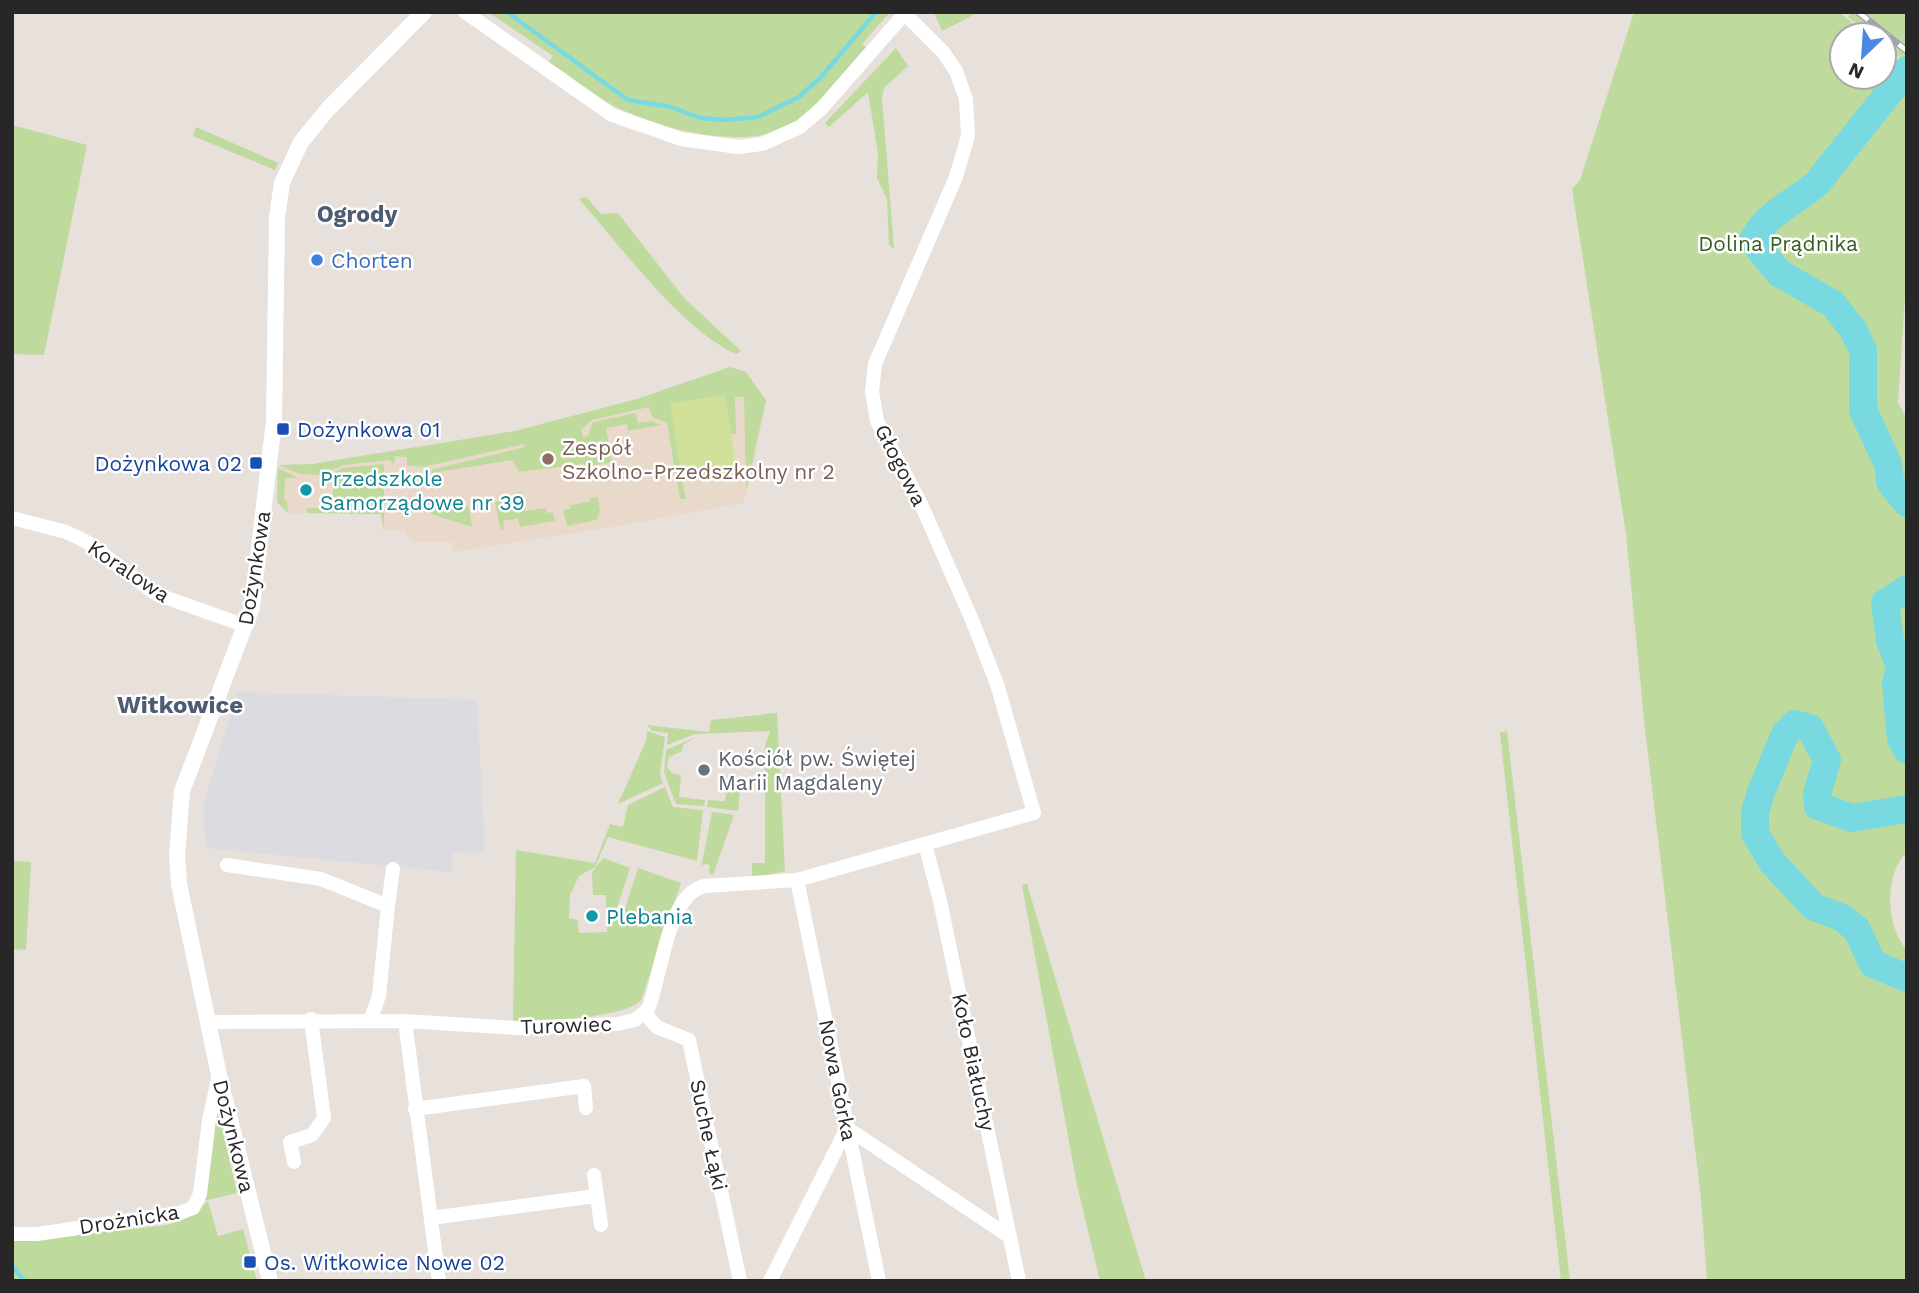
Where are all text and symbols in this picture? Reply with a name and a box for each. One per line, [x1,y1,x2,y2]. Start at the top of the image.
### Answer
north arrow [1828,21,1898,91]
text: N [1845,58,1867,84]
district label: Ogrody [317,201,397,228]
park label: Dolina Prądnika [1698,231,1858,256]
place label: Chorten [331,248,413,273]
marker: Chorten [309,252,325,268]
place label: Dożynkowa 01 [297,417,441,442]
street label: Głogowa [870,420,932,510]
marker: Dożynkowa 01 [275,421,291,437]
place label: Zespół Szkolno-Przedszkolny nr 2 [562,435,835,484]
place label: Dożynkowa 02 [94,451,242,476]
marker: Zespół Szkolno-Przedszkolny nr 2 [540,451,556,467]
marker: Dożynkowa 02 [248,455,264,471]
place label: Przedszkole Samorządowe nr 39 [320,466,525,515]
marker: Przedszkole Samorządowe nr 39 [298,482,314,498]
street label: Dożynkowa [233,509,275,627]
street label: Koralowa [83,534,175,608]
district label: Witkowice [117,691,243,719]
place label: Kościół pw. Świętej Marii Magdaleny [718,746,916,795]
marker: Kościół pw. Świętej Marii Magdaleny [696,762,712,778]
place label: Plebania [606,904,693,929]
marker: Plebania [584,908,600,924]
street label: Koło Białuchy [947,991,1001,1133]
street label: Turowiec [520,1011,612,1039]
street label: Nowa Górka [814,1017,862,1143]
street label: Dożynkowa [208,1077,260,1195]
street label: Suche Łąki [685,1077,733,1193]
street label: Drożnicka [77,1199,181,1239]
place label: Os. Witkowice Nowe 02 [264,1250,505,1275]
marker: Os. Witkowice Nowe 02 [242,1254,258,1270]

